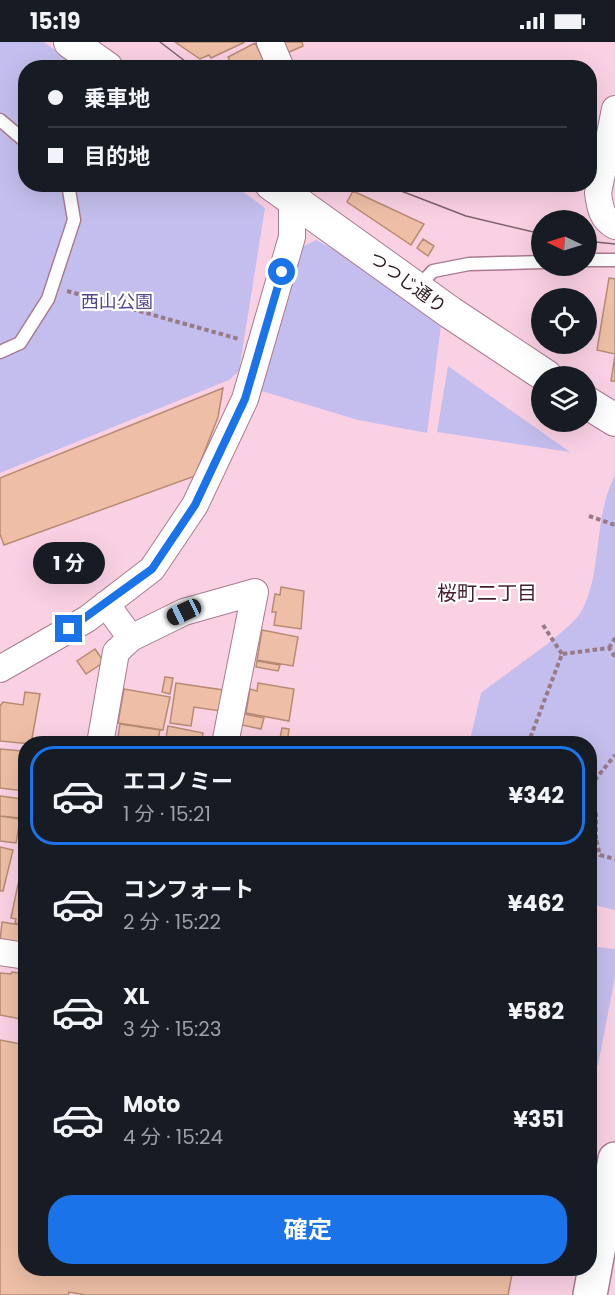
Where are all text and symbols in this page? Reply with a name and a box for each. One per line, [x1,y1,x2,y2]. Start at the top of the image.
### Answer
text: 15:19 [30,6,81,37]
text: 乗車地 [84,83,150,114]
text: 目的地 [84,141,150,172]
north arrow [531,210,597,276]
map controls [531,210,597,432]
street label: つつじ通り [364,245,452,319]
route start [268,258,295,285]
button: locate [531,288,597,354]
park label: 西山公園 [81,289,153,314]
button: layers [531,366,597,432]
callout: 1 分 [33,542,105,584]
text: 1 分 [53,549,85,577]
district label: 桜町二丁目 [437,579,537,607]
car [164,596,204,628]
route end [55,615,82,642]
text: エコノミー [123,766,233,797]
icon: car [51,769,105,823]
text: ¥342 [508,780,564,811]
text: 1 分 · 15:21 [123,800,211,828]
text: コンフォート [123,874,254,905]
icon: car [51,877,105,931]
text: ¥462 [508,888,564,919]
text: 2 分 · 15:22 [123,908,221,936]
text: XL [123,981,149,1012]
icon: car [51,985,105,1039]
text: ¥582 [508,996,564,1027]
text: 3 分 · 15:23 [123,1015,222,1043]
text: Moto [123,1089,180,1120]
icon: car [51,1093,105,1147]
text: ¥351 [513,1104,564,1135]
text: 4 分 · 15:24 [123,1123,223,1151]
button: 確定 [48,1195,567,1264]

